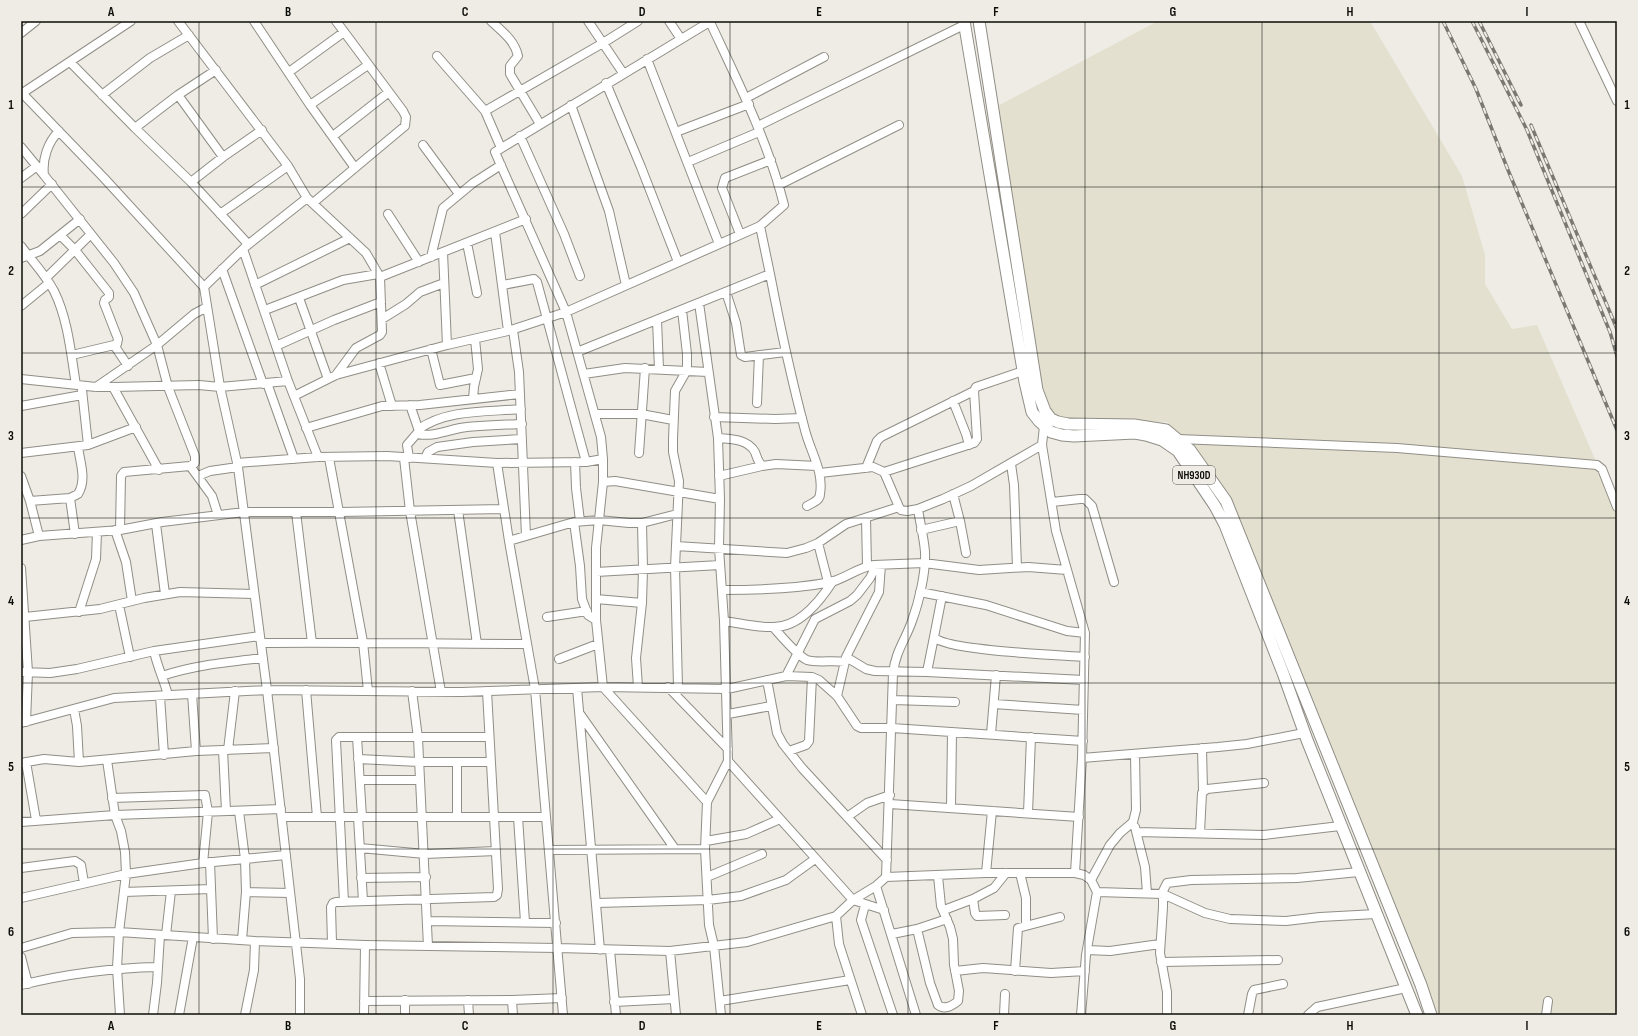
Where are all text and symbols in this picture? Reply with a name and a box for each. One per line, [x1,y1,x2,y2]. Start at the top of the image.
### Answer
text: A [107,4,115,20]
text: B [285,4,291,20]
text: C [462,4,469,20]
text: D [639,4,646,20]
text: E [816,4,822,20]
text: F [993,4,999,20]
text: G [1170,4,1177,20]
text: H [1347,4,1354,20]
text: I [1526,4,1529,20]
text: 1 [8,97,14,113]
text: 1 [1624,97,1630,113]
text: 2 [8,263,14,279]
text: 2 [1624,263,1630,279]
text: 3 [8,428,14,444]
text: 3 [1624,428,1630,444]
road number: NH930D [1173,466,1215,484]
text: 4 [8,593,14,609]
text: 4 [1624,593,1630,609]
text: 5 [8,759,14,775]
text: 5 [1624,759,1630,775]
text: 6 [8,924,14,940]
text: 6 [1624,924,1630,940]
text: A [107,1018,115,1034]
text: B [285,1018,291,1034]
text: C [462,1018,469,1034]
text: D [639,1018,646,1034]
text: E [816,1018,822,1034]
text: F [993,1018,999,1034]
text: G [1170,1018,1177,1034]
text: H [1347,1018,1354,1034]
text: I [1526,1018,1529,1034]

